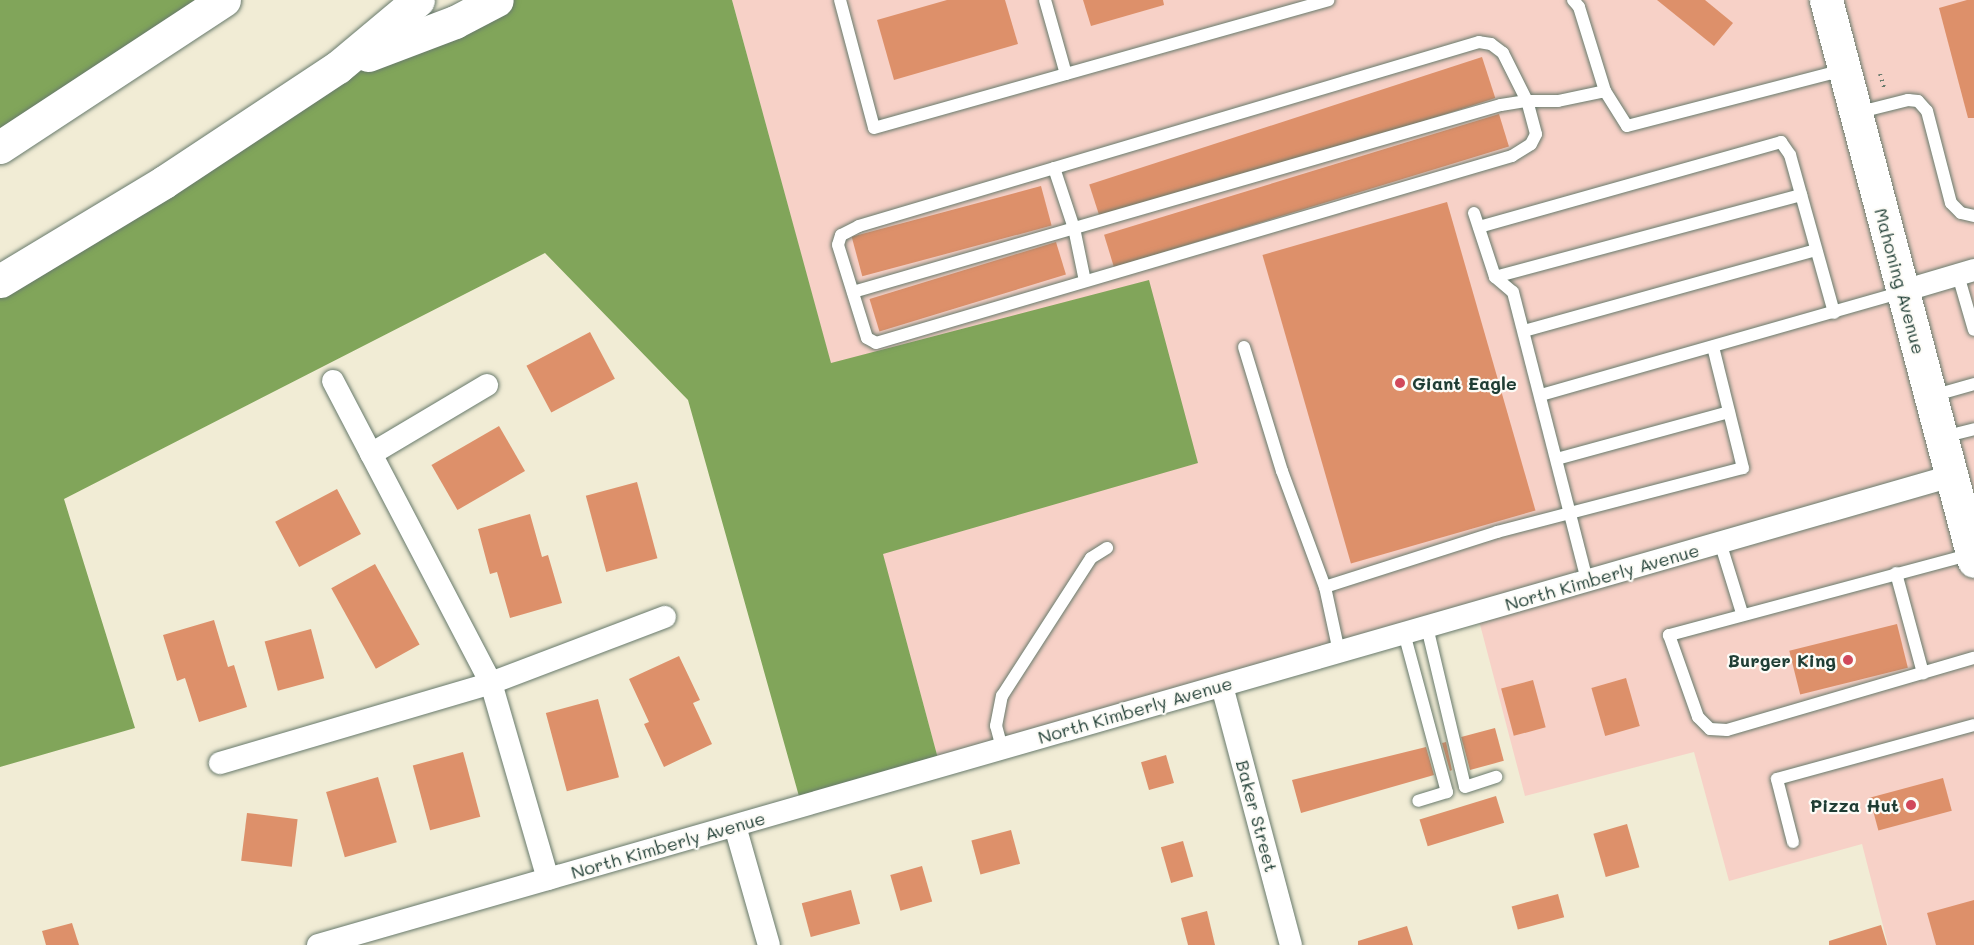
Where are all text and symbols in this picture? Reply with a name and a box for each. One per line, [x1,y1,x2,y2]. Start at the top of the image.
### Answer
street label: Mahoning Avenue [1870,206,1930,356]
place label: Giant Eagle [1412,372,1517,394]
marker: Giant Eagle [1393,376,1407,390]
street label: North Kimberly Avenue [1502,539,1702,615]
place label: Burger King [1728,649,1836,671]
marker: Burger King [1841,653,1855,667]
street label: North Kimberly Avenue [1035,672,1235,748]
street label: Baker Street [1232,758,1282,874]
place label: Pizza Hut [1810,794,1899,816]
marker: Pizza Hut [1904,798,1918,812]
street label: North Kimberly Avenue [568,807,768,883]

